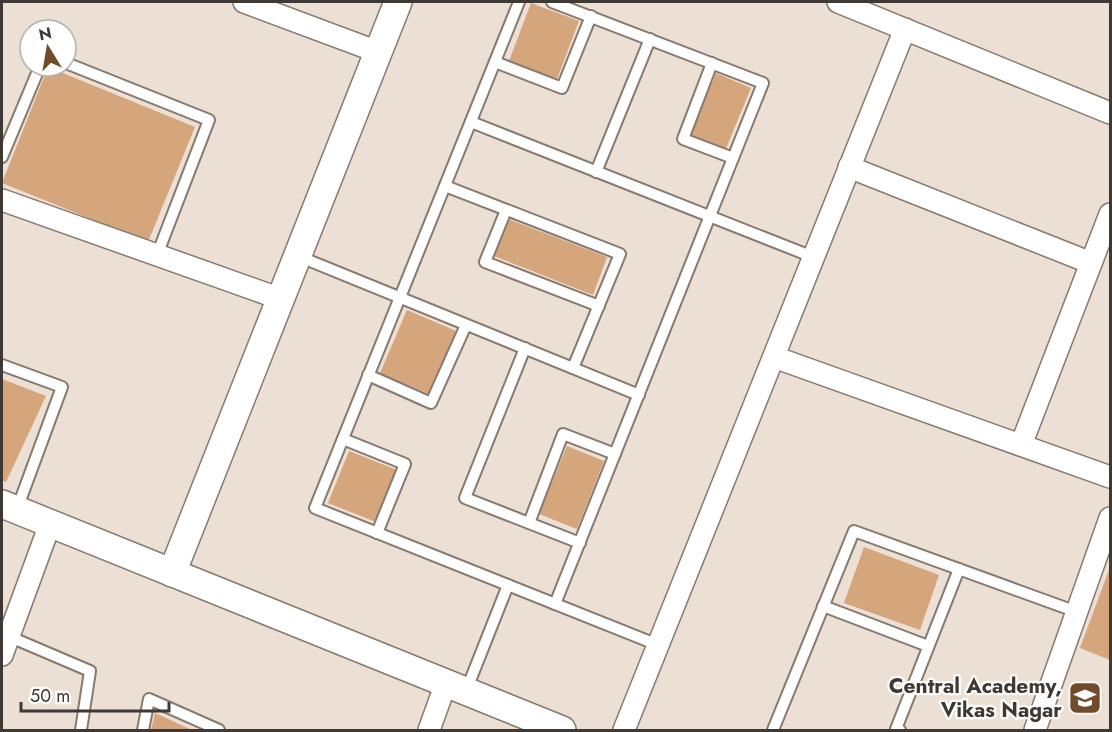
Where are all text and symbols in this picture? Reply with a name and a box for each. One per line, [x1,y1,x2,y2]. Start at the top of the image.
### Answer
north arrow [18,18,78,78]
text: N [37,21,54,46]
place label: Central Academy, Vikas Nagar [889,671,1062,725]
scale bar [21,675,170,713]
school or university icon: Central Academy, Vikas Nagar [1067,680,1103,716]
text: 50 m [30,683,70,709]

